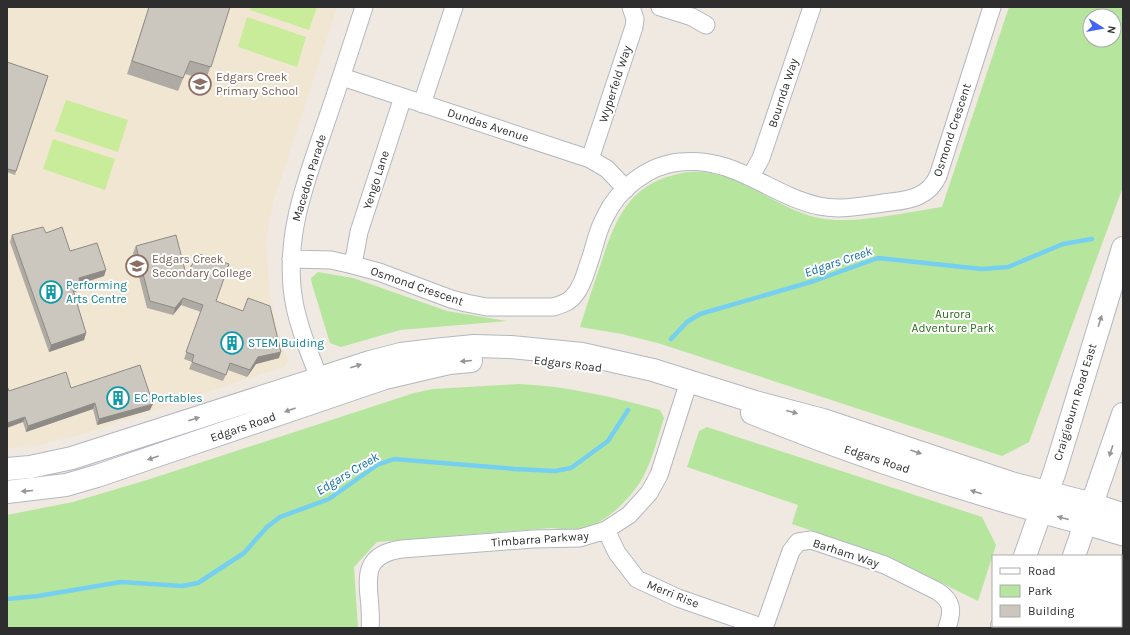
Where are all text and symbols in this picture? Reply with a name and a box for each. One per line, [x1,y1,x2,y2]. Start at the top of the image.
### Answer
north arrow [1082,8,1122,48]
text: N [1104,25,1118,35]
street label: Wyperfeld Way [596,43,634,124]
street label: Bournda Way [765,56,801,129]
place label: Edgars Creek Primary School [216,70,298,98]
school or university icon: Edgars Creek Primary School [187,71,213,97]
street label: Osmond Crescent [930,81,974,178]
street label: Dundas Avenue [446,105,530,145]
street label: Macedon Parade [289,133,329,223]
street label: Yengo Lane [360,149,392,211]
water label: Edgars Creek [802,243,874,280]
place label: Edgars Creek Secondary College [152,252,252,280]
school or university icon: Edgars Creek Secondary College [124,253,150,279]
street label: Osmond Crescent [369,264,466,309]
place label: Performing Arts Centre [66,278,127,306]
building icon: Performing Arts Centre [38,279,64,305]
park label: Aurora Adventure Park [912,307,995,335]
one-way arrow [1097,315,1103,327]
building icon: STEM Buiding [219,330,245,356]
place label: STEM Buiding [248,336,324,350]
street label: Craigieburn Road East [1050,341,1100,462]
street label: Edgars Road [533,353,603,375]
one-way arrow [460,358,472,365]
one-way arrow [351,363,363,369]
building icon: EC Portables [105,385,131,411]
place label: EC Portables [134,391,203,405]
one-way arrow [283,408,295,414]
street label: Edgars Road [208,409,278,445]
one-way arrow [787,409,799,415]
one-way arrow [189,416,201,422]
street label: Edgars Road [842,442,912,476]
one-way arrow [1108,446,1114,458]
water label: Edgars Creek [313,449,382,498]
one-way arrow [911,449,923,455]
one-way arrow [146,455,158,461]
one-way arrow [21,487,33,494]
one-way arrow [969,489,981,495]
one-way arrow [1057,515,1069,521]
street label: Timbarra Parkway [491,529,590,549]
street label: Barham Way [811,536,881,570]
legend [992,555,1122,627]
text: Road [1028,564,1056,578]
street label: Merri Rise [645,577,701,611]
text: Park [1028,584,1053,598]
text: Building [1028,604,1075,618]

